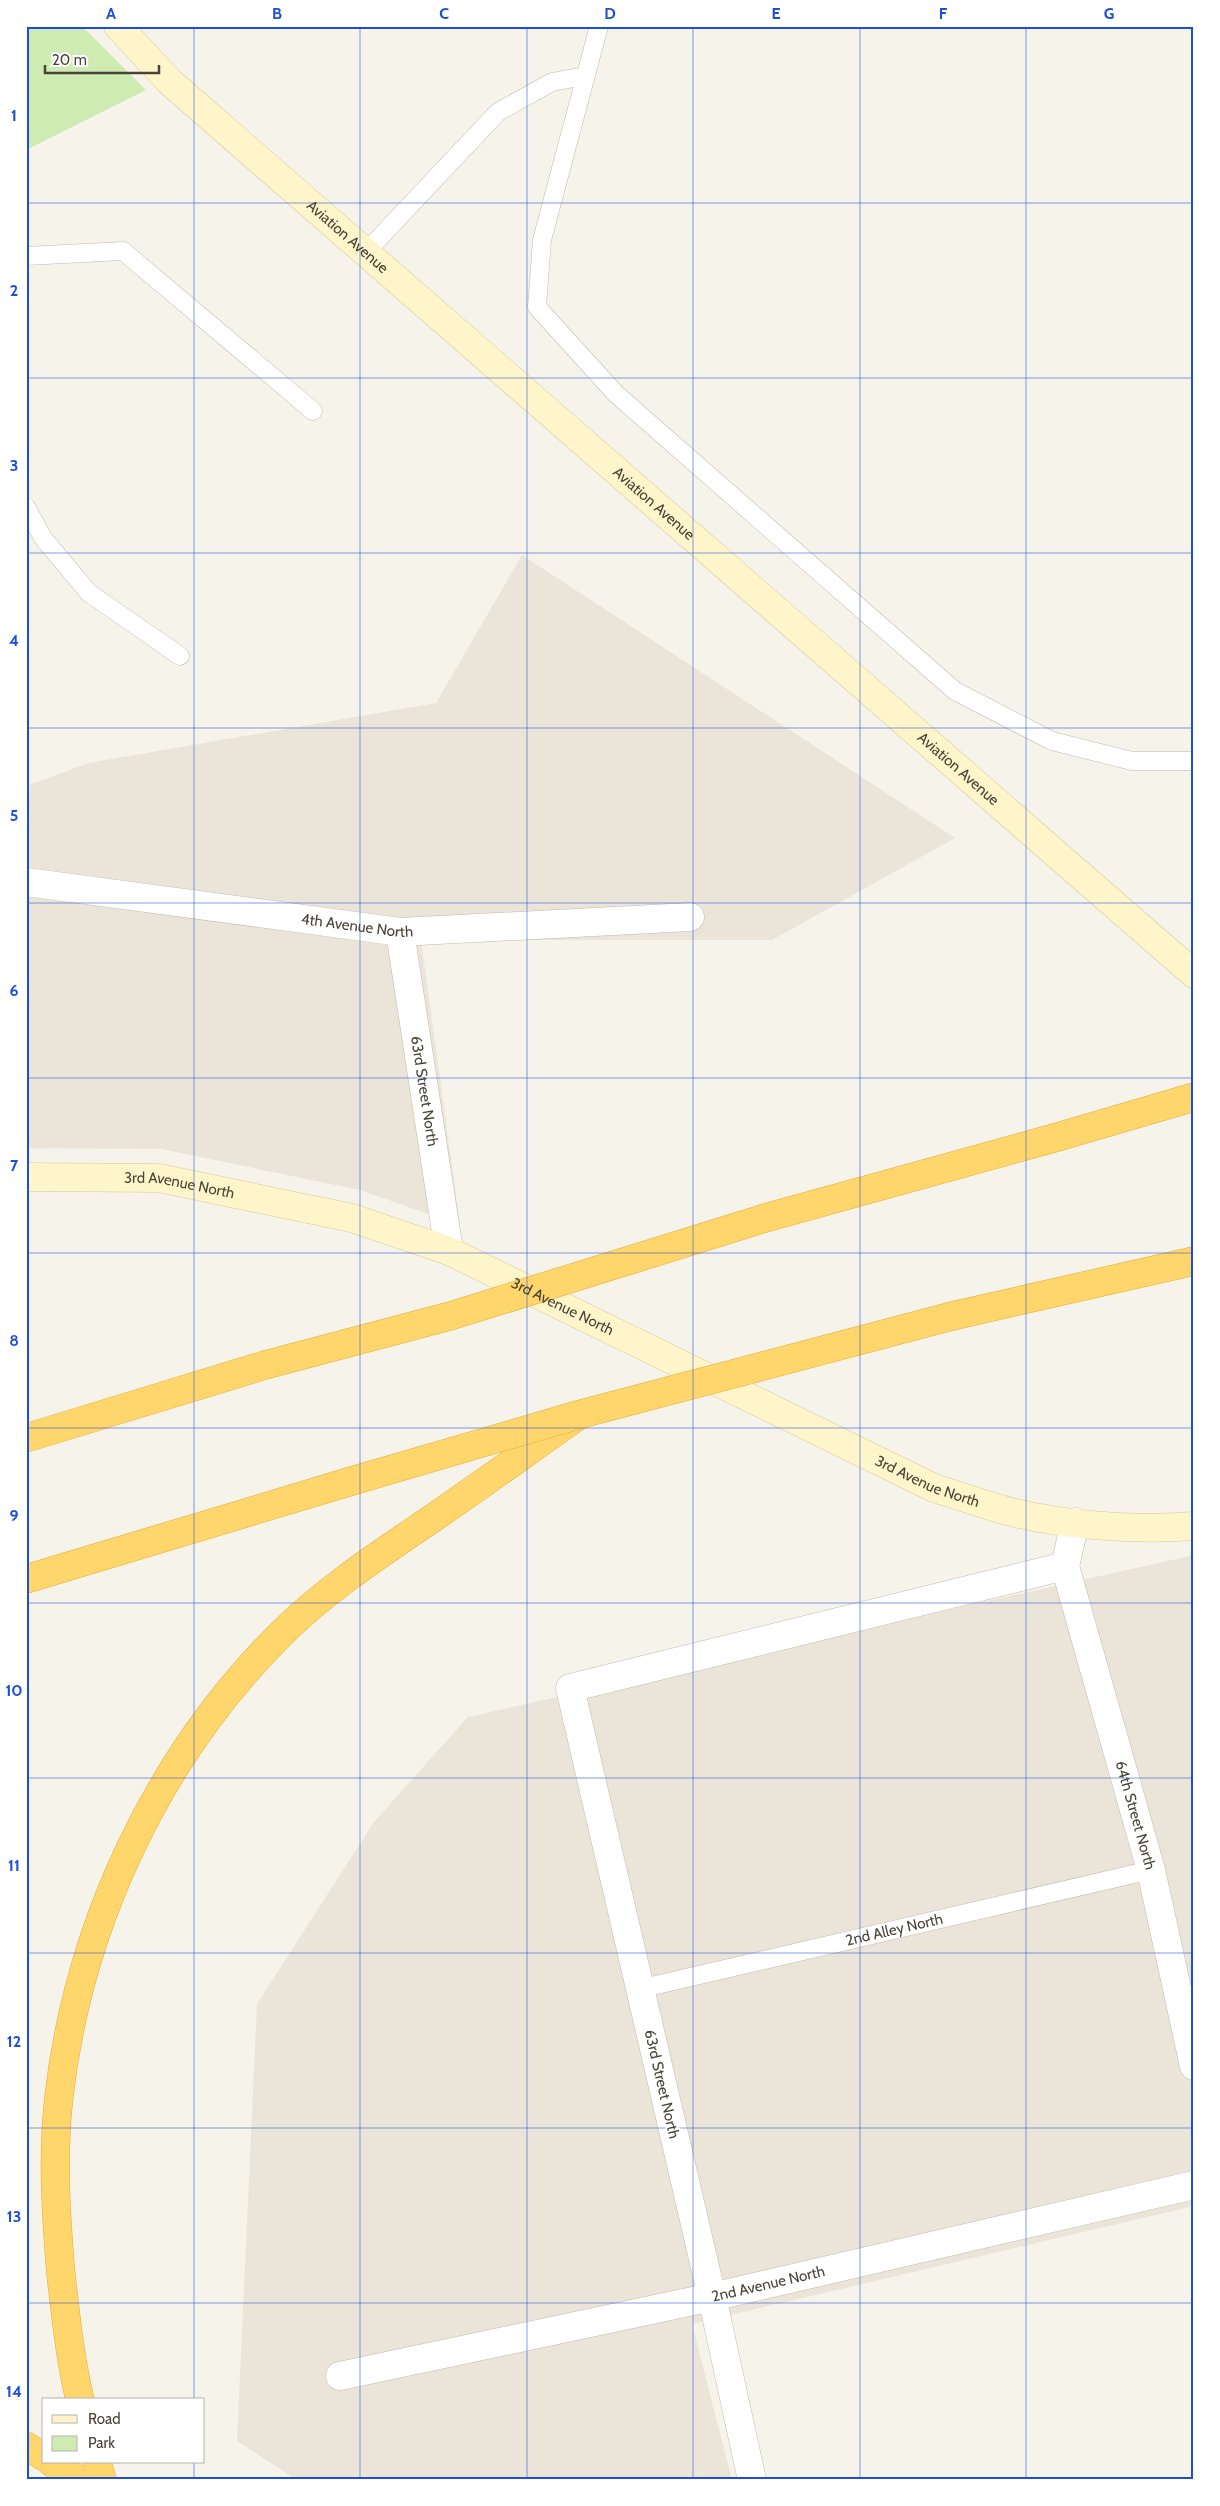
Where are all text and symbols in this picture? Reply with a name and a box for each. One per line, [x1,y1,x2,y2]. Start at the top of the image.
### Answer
text: A [106,4,116,23]
text: B [272,4,282,23]
text: C [439,4,449,23]
text: D [604,4,616,23]
text: E [771,4,781,23]
text: F [939,4,948,23]
text: G [1104,4,1114,23]
scale bar [45,42,159,74]
text: 20 m [52,51,87,69]
text: 1 [11,106,17,125]
street label: Aviation Avenue [303,196,392,277]
text: 2 [10,281,18,300]
text: 3 [10,456,18,475]
street label: Aviation Avenue [609,463,698,544]
text: 4 [9,631,19,650]
street label: Aviation Avenue [914,728,1003,809]
text: 5 [10,806,18,825]
street label: 4th Avenue North [300,910,414,941]
text: 6 [10,981,19,1000]
street label: 63rd Street North [407,1035,442,1148]
text: 7 [10,1156,19,1175]
street label: 3rd Avenue North [124,1169,236,1202]
street label: 3rd Avenue North [508,1274,617,1339]
text: 8 [9,1331,19,1350]
street label: 3rd Avenue North [872,1452,982,1511]
text: 9 [10,1506,19,1525]
text: 10 [5,1681,23,1700]
street label: 64th Street North [1112,1759,1159,1872]
text: 11 [8,1856,20,1875]
street label: 2nd Alley North [844,1910,945,1950]
street label: 63rd Street North [641,2028,683,2140]
text: 12 [7,2032,21,2051]
text: 13 [7,2207,21,2226]
street label: 2nd Avenue North [710,2262,827,2306]
text: 14 [6,2382,22,2401]
legend [42,2398,205,2464]
text: Road [88,2410,121,2428]
text: Park [88,2434,115,2452]

